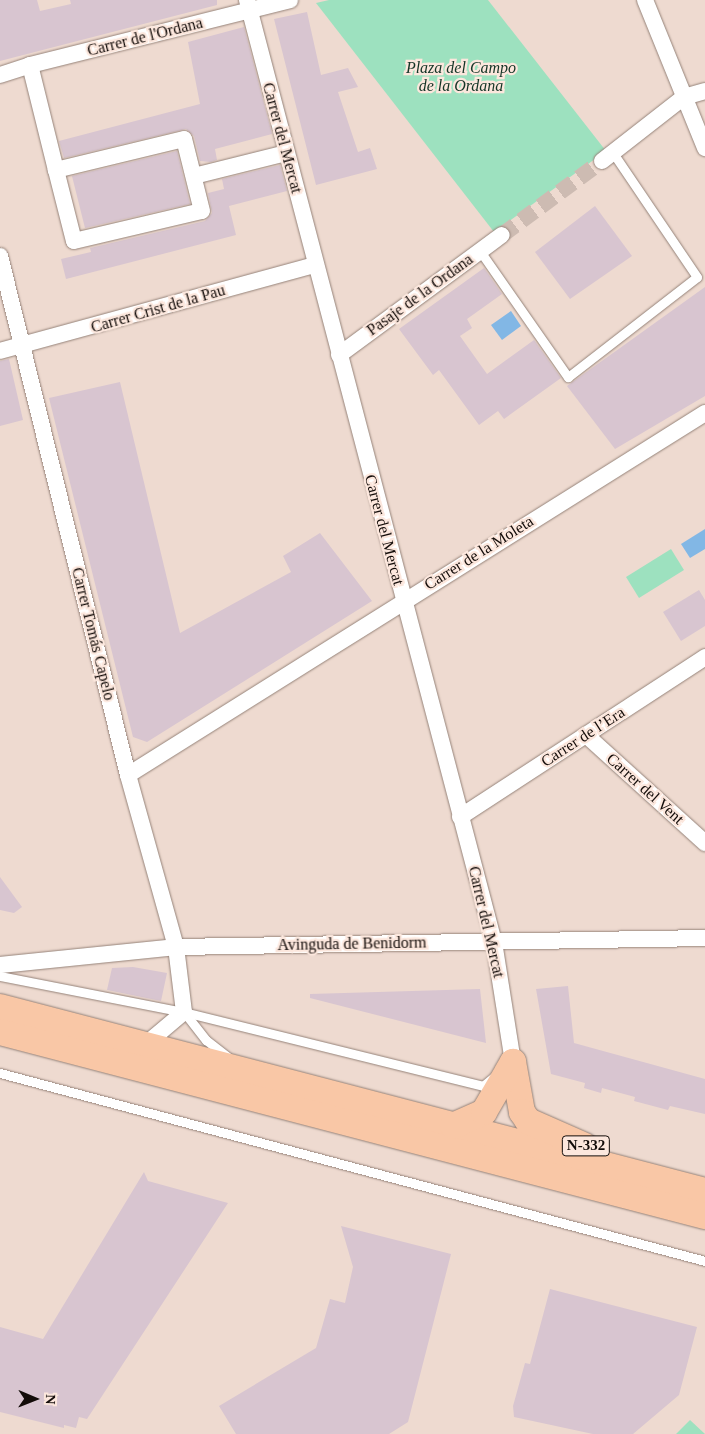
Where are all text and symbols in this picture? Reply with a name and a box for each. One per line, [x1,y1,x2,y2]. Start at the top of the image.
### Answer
street label: Carrer de l'Ordana [85,13,205,61]
park label: Plaza del Campo de la Ordana [406,58,516,96]
street label: Carrer del Mercat [258,81,306,195]
street label: Pasaje de la Ordana [363,250,477,340]
street label: Carrer Crist de la Pau [89,281,227,337]
street label: Carrer del Mercat [360,473,408,587]
street label: Carrer de la Moleta [421,512,537,594]
street label: Carrer Tomás Capelo [67,565,119,703]
street label: Carrer de l’Era [538,703,628,771]
street label: Carrer del Vent [602,749,688,829]
street label: Carrer del Mercat [464,864,508,980]
street label: Avinguda de Benidorm [277,933,427,955]
road number: N-332 [561,1134,611,1158]
north arrow [10,1374,60,1424]
text: N [43,1394,58,1404]

